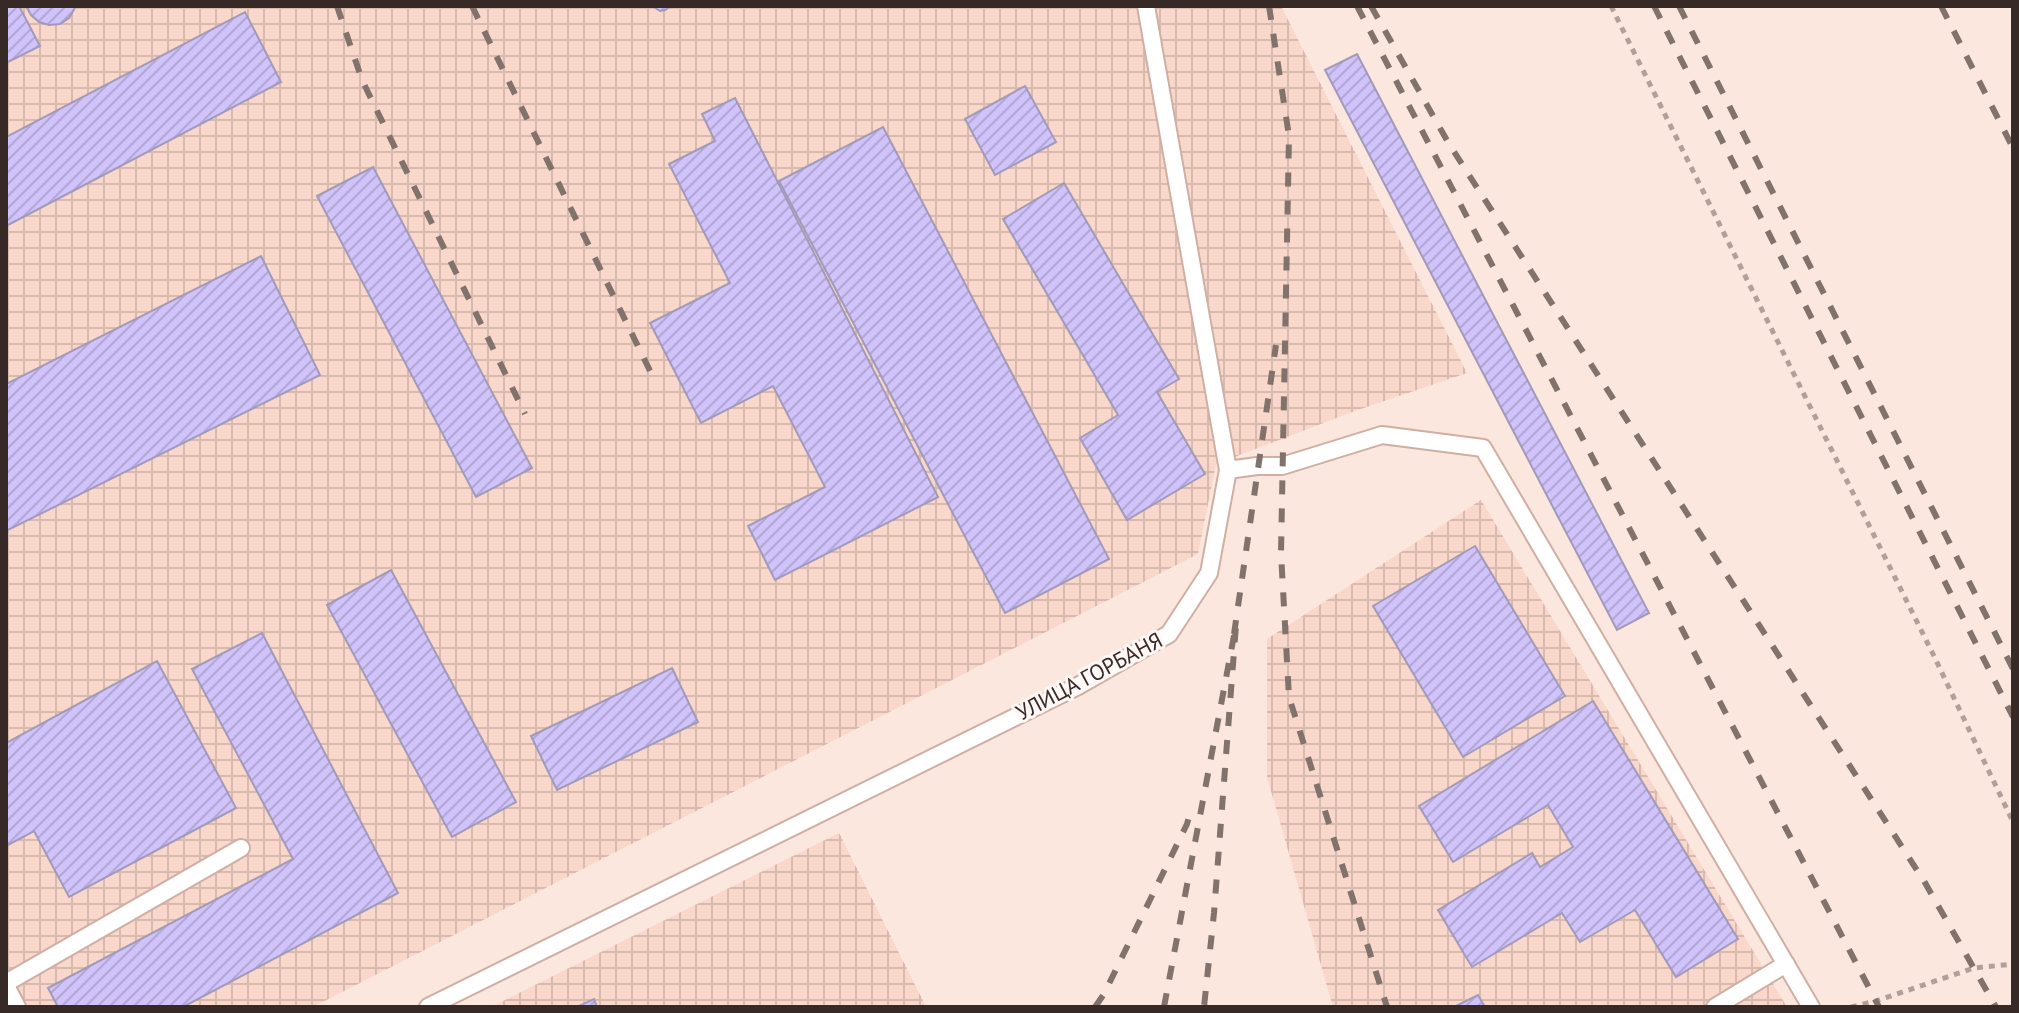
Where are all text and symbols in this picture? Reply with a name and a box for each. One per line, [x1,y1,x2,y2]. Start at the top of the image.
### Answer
street label: УЛИЦА ГОРБАНЯ [1011,626,1167,726]

